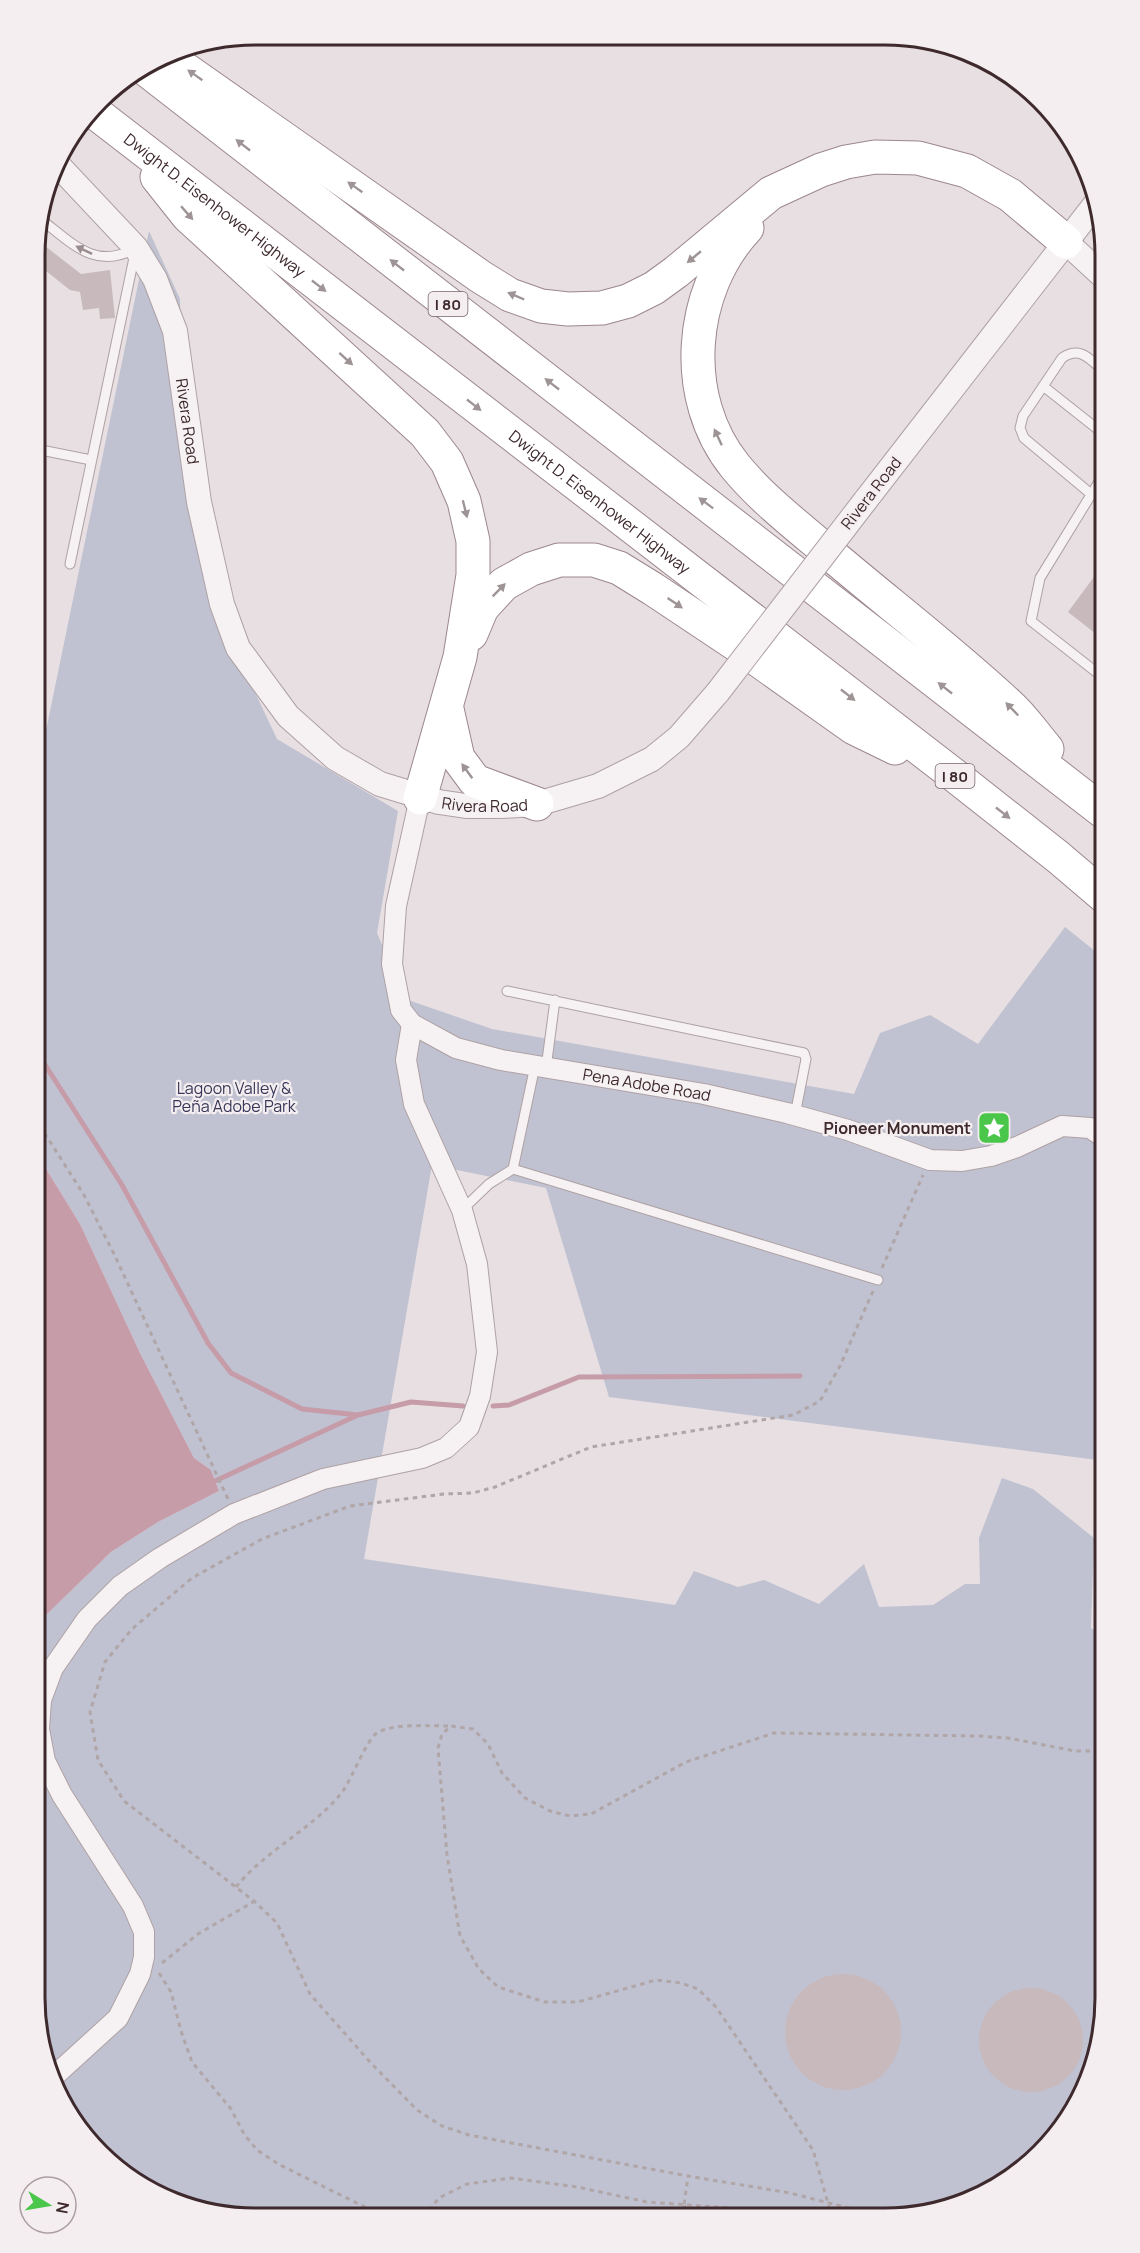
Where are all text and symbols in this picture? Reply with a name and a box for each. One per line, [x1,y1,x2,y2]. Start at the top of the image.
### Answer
one-way arrow [188,69,204,81]
street label: Dwight D. Eisenhower Highway [120,128,311,282]
one-way arrow [235,139,251,152]
one-way arrow [347,182,362,194]
one-way arrow [180,205,193,220]
one-way arrow [76,245,93,255]
one-way arrow [686,250,702,263]
one-way arrow [390,259,405,271]
one-way arrow [312,280,327,292]
one-way arrow [507,291,525,300]
road number: I 80 [428,292,468,316]
one-way arrow [338,352,353,366]
street label: Rivera Road [171,377,205,466]
one-way arrow [544,378,559,390]
one-way arrow [466,399,482,412]
street label: Dwight D. Eisenhower Highway [504,425,696,579]
one-way arrow [713,428,722,445]
street label: Rivera Road [836,452,906,534]
one-way arrow [699,497,714,509]
one-way arrow [461,500,471,518]
one-way arrow [492,583,506,597]
one-way arrow [667,597,683,608]
one-way arrow [937,681,953,694]
one-way arrow [840,688,856,701]
one-way arrow [1005,702,1019,716]
one-way arrow [461,763,473,779]
road number: I 80 [936,764,974,788]
street label: Rivera Road [440,792,529,817]
one-way arrow [995,807,1011,820]
street label: Pena Adobe Road [581,1063,713,1106]
park label: Lagoon Valley & Peña Adobe Park [172,1077,297,1117]
place icon: Pioneer Monument [976,1110,1012,1146]
place label: Pioneer Monument [824,1117,971,1139]
north arrow [18,2175,78,2235]
text: N [51,2200,75,2216]

